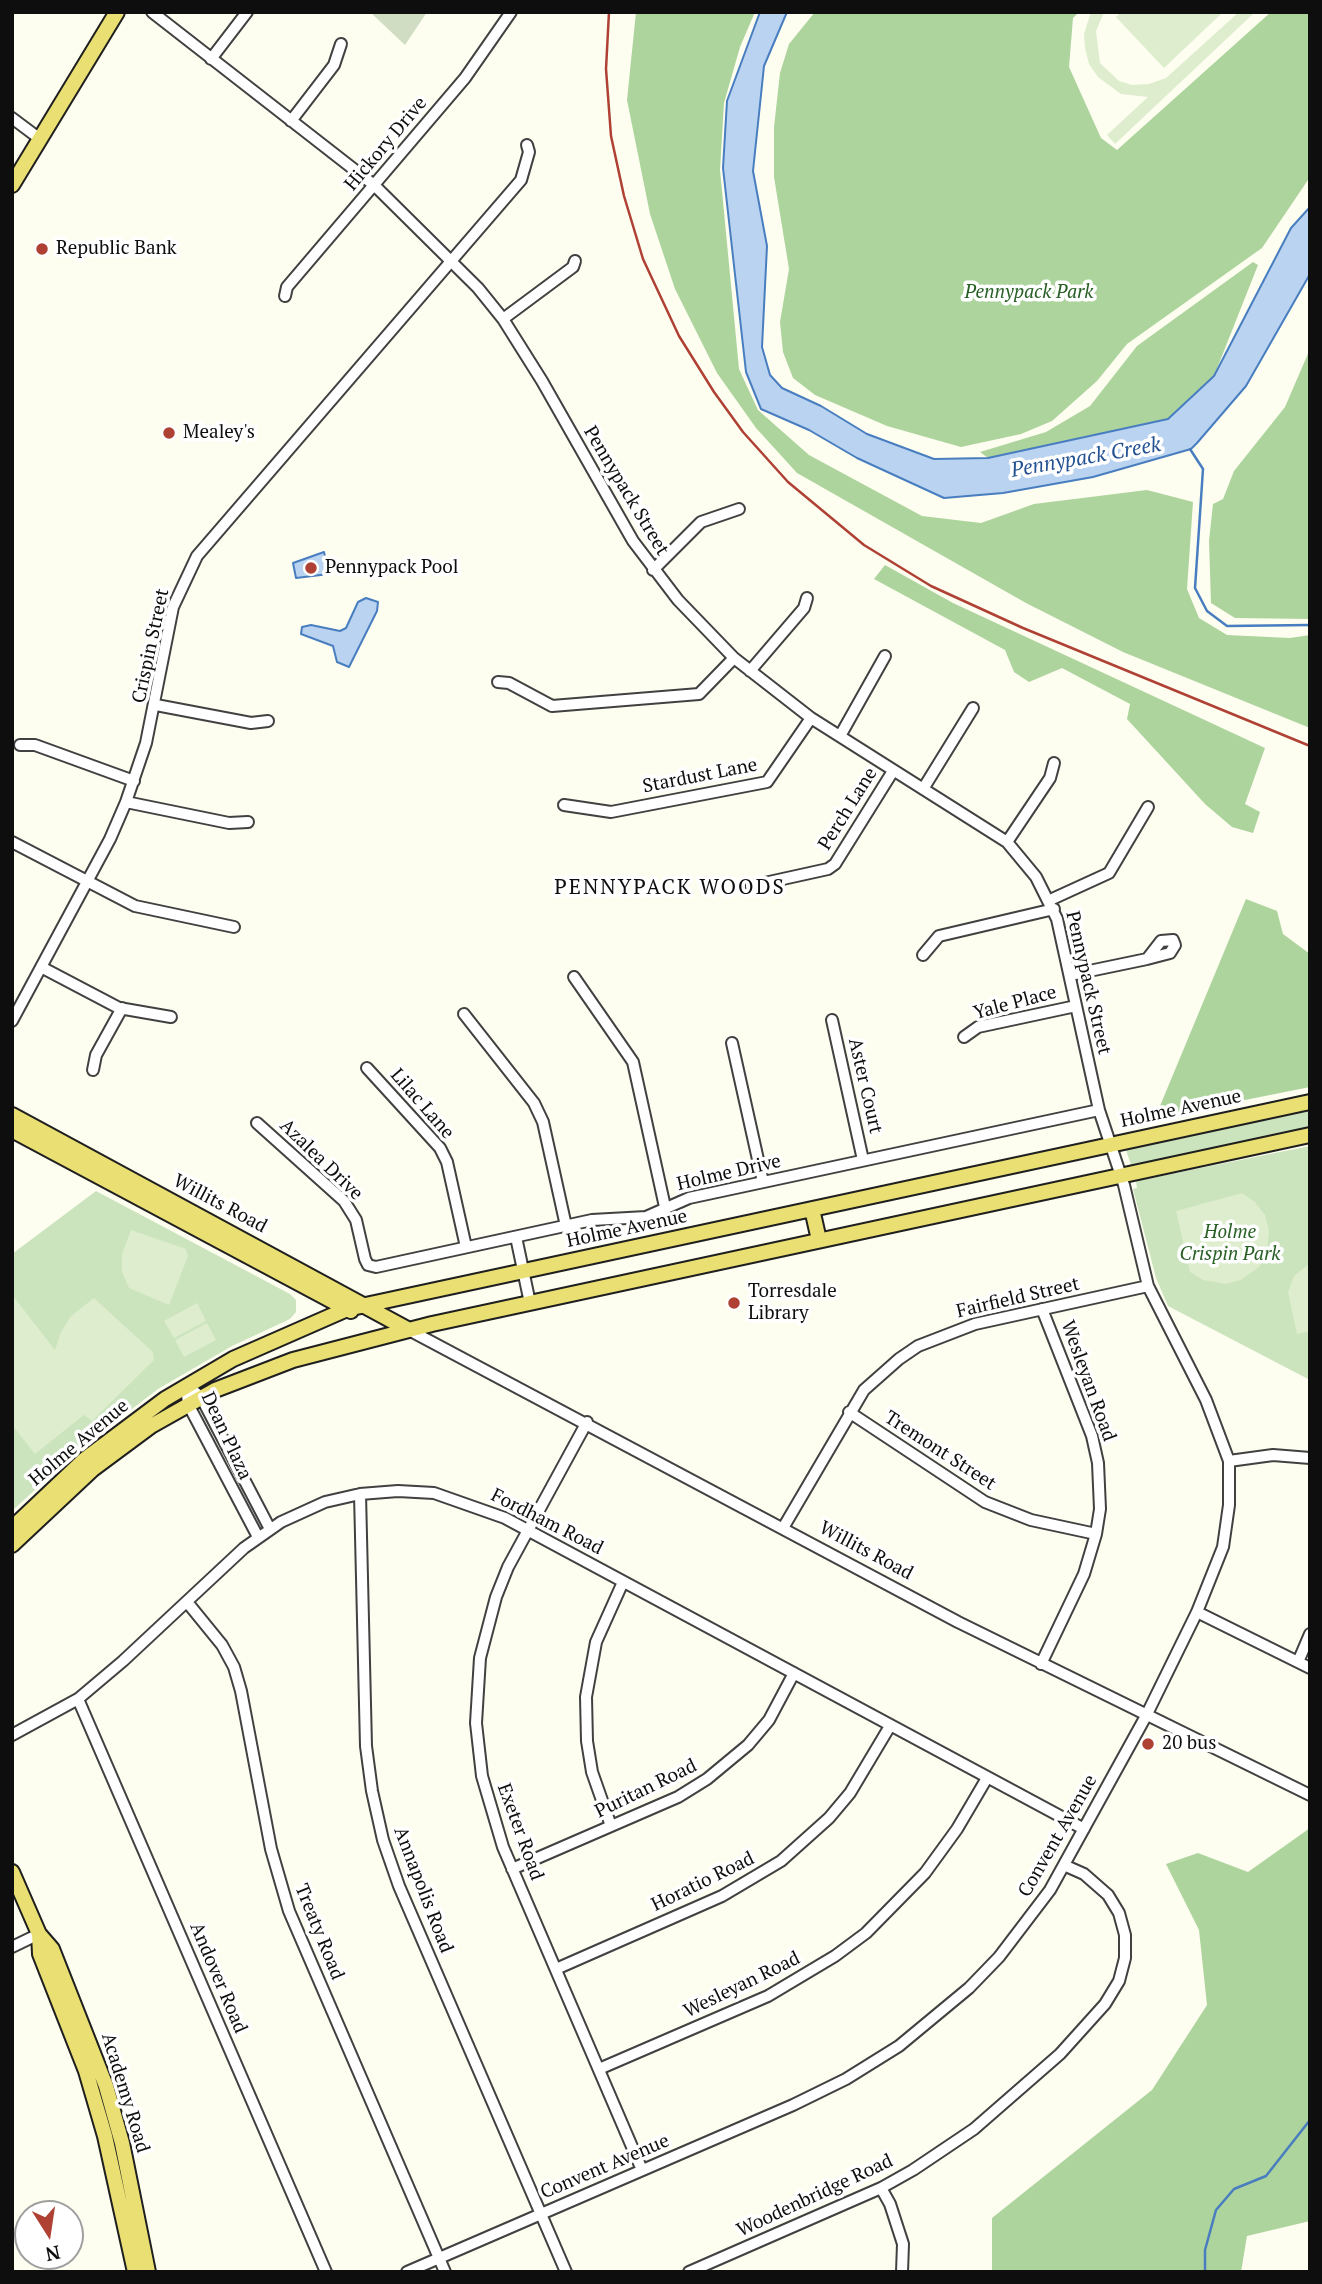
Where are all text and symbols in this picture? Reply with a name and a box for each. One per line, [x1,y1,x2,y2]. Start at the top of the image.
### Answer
street label: Hickory Drive [340,92,432,196]
place label: Republic Bank [56,238,177,260]
marker: Republic Bank [34,241,50,257]
park label: Pennypack Park [965,282,1093,304]
place label: Mealey's [183,422,255,444]
street label: Pennypack Street [578,422,674,560]
marker: Mealey's [161,425,177,441]
water label: Pennypack Creek [1009,432,1163,484]
place label: Pennypack Pool [325,557,459,579]
marker: Pennypack Pool [303,560,319,576]
street label: Crispin Street [128,587,174,705]
street label: Stardust Lane [641,754,759,798]
street label: Perch Lane [814,763,882,855]
district label: PENNYPACK WOODS [556,875,784,901]
street label: Pennypack Street [1060,909,1116,1057]
street label: Yale Place [971,981,1059,1025]
street label: Aster Court [843,1036,887,1136]
street label: Lilac Lane [385,1064,459,1144]
street label: Holme Avenue [1119,1085,1243,1133]
street label: Azalea Drive [275,1115,367,1205]
street label: Holme Drive [675,1150,783,1196]
street label: Willits Road [169,1170,271,1238]
street label: Holme Avenue [565,1205,689,1253]
park label: Holme Crispin Park [1180,1222,1280,1266]
street label: Fairfield Street [954,1273,1082,1323]
place label: Torresdale Library [748,1281,837,1325]
marker: Torresdale Library [726,1295,742,1311]
street label: Wesleyan Road [1056,1318,1120,1444]
street label: Dean Plaza [196,1389,256,1483]
street label: Holme Avenue [25,1395,133,1491]
street label: Tremont Street [880,1406,1000,1496]
street label: Fordham Road [487,1484,607,1560]
street label: Willits Road [815,1517,917,1585]
place label: 20 bus [1162,1733,1216,1755]
marker: 20 bus [1140,1736,1156,1752]
street label: Puritan Road [591,1755,701,1823]
street label: Convent Avenue [1014,1771,1102,1901]
street label: Exeter Road [492,1781,548,1883]
street label: Annapolis Road [389,1824,457,1956]
street label: Horatio Road [648,1847,758,1917]
street label: Treaty Road [289,1881,349,1983]
street label: Andover Road [184,1919,252,2037]
street label: Wesleyan Road [680,1947,804,2023]
street label: Academy Road [96,2030,154,2156]
street label: Convent Avenue [537,2130,673,2204]
street label: Woodenbridge Road [733,2150,897,2242]
north arrow [14,2200,84,2270]
text: N [43,2240,63,2268]

